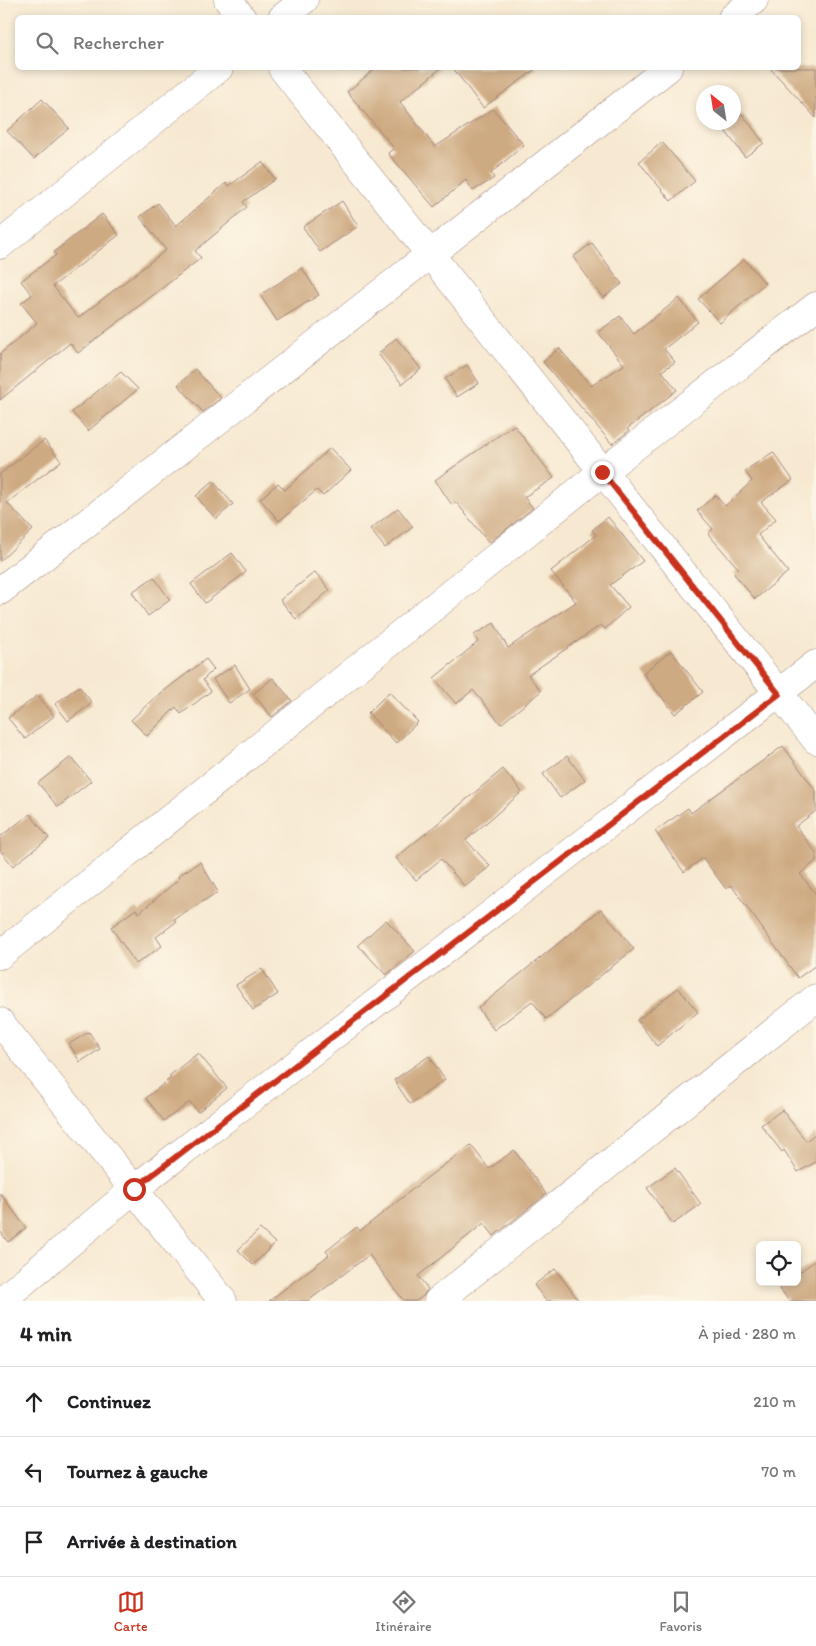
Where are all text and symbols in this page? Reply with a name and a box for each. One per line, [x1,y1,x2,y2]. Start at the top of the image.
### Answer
search box [15,15,801,70]
icon: search [33,29,61,57]
text: Rechercher [73,31,164,54]
north arrow [696,85,741,130]
route end [591,461,614,484]
route start [123,1178,146,1201]
map controls [756,1241,801,1286]
button: locate [756,1241,801,1286]
text: 4 min [20,1321,72,1346]
text: À pied · 280 m [698,1324,796,1343]
icon: ahead [20,1388,48,1416]
text: Continuez [67,1390,151,1413]
text: 210 m [753,1392,796,1411]
icon: left [20,1458,48,1486]
text: Tournez à gauche [67,1460,208,1483]
text: 70 m [761,1462,796,1481]
icon: arrive [20,1528,48,1556]
text: Arrivée à destination [67,1530,237,1553]
tab: Carte [114,1588,148,1635]
tab: Itinéraire [375,1588,432,1635]
tab: Favoris [659,1588,702,1635]

